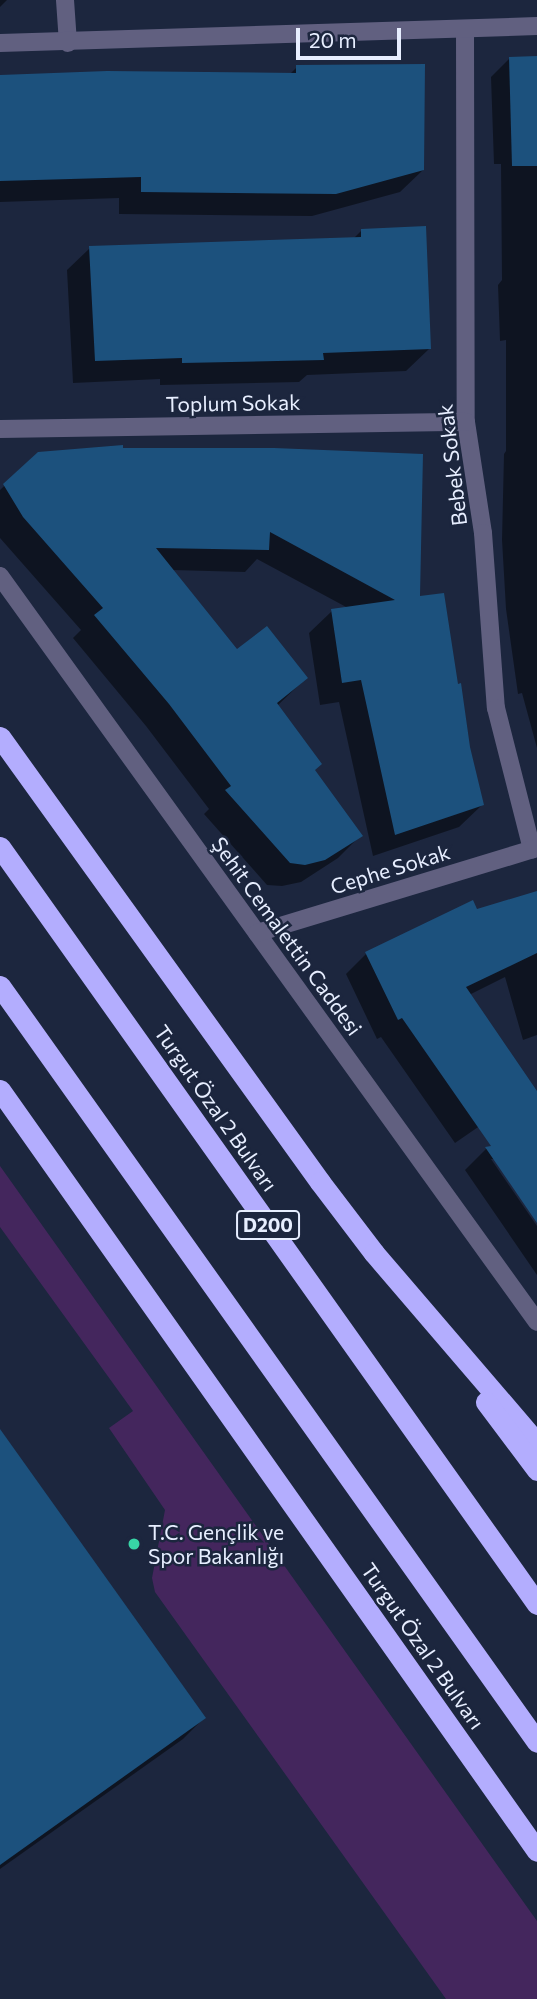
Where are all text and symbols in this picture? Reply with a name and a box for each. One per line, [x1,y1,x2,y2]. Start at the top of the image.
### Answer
scale bar [299,14,404,58]
text: 20 m [309,27,357,52]
street label: Toplum Sokak [165,389,301,417]
street label: Bebek Sokak [432,403,472,527]
street label: Şehit Cemalettin Caddesi [207,832,367,1040]
street label: Cephe Sokak [327,839,453,899]
street label: Turgut Özal 2 Bulvarı [149,1020,283,1196]
road number: D200 [235,1210,301,1240]
place label: T.C. Gençlik ve Spor Bakanlığı [148,1519,284,1569]
marker: T.C. Gençlik ve Spor Bakanlığı [126,1536,142,1552]
street label: Turgut Özal 2 Bulvarı [356,1558,490,1734]

